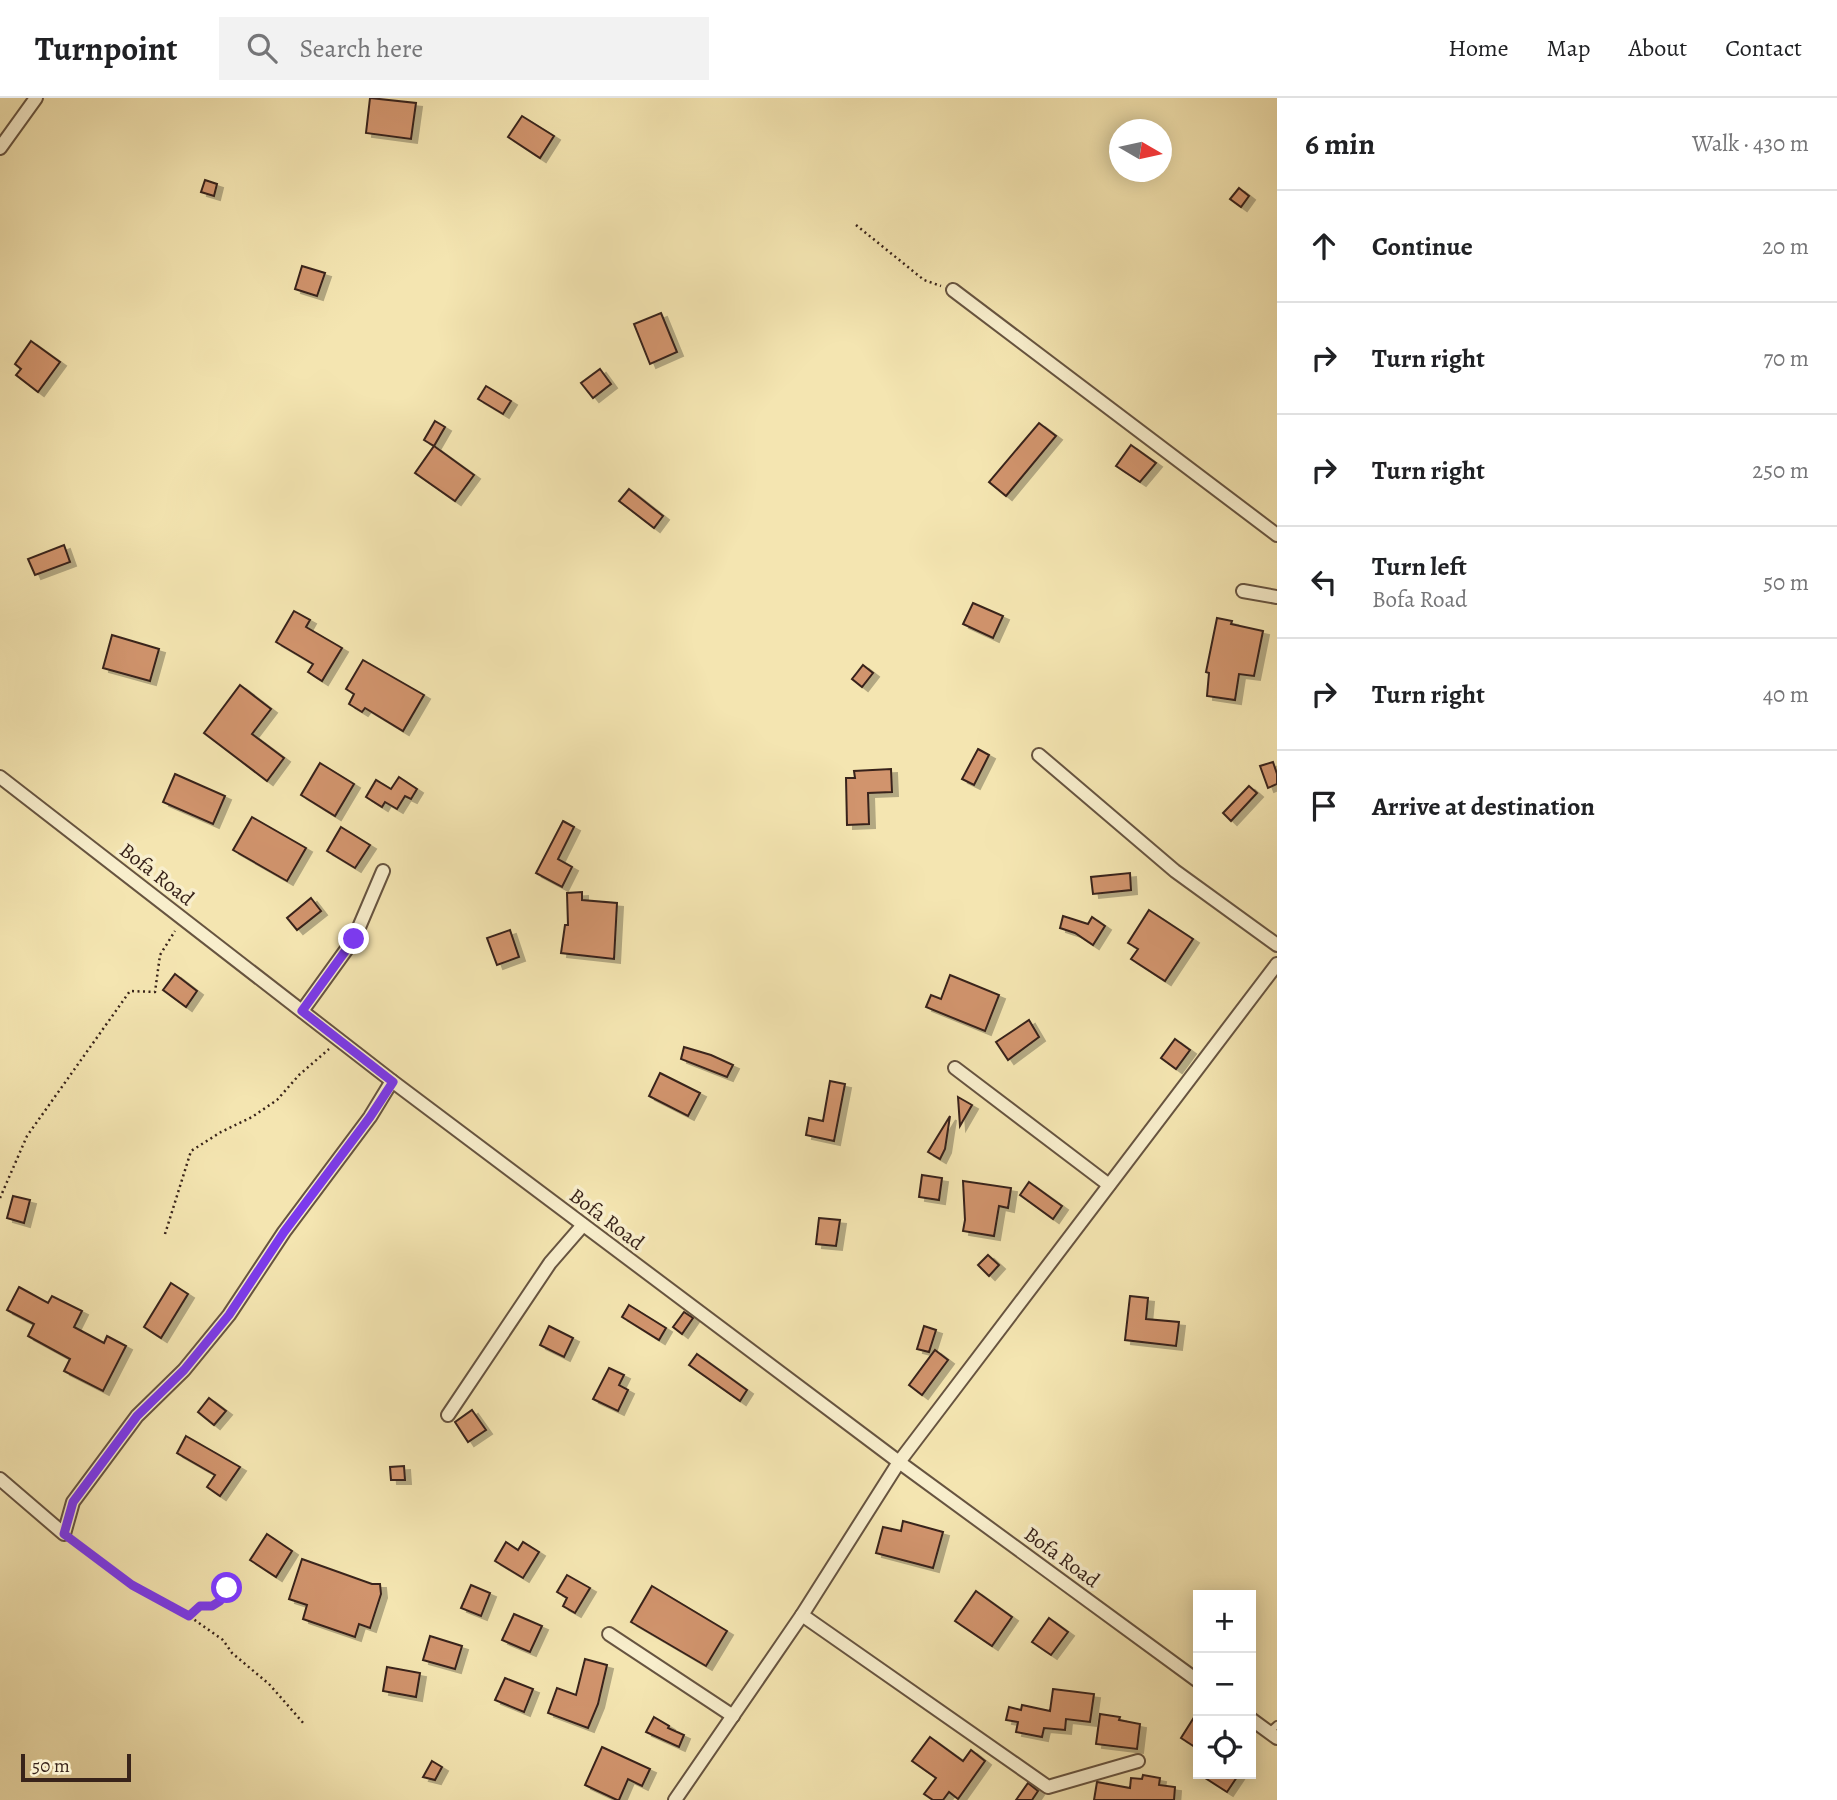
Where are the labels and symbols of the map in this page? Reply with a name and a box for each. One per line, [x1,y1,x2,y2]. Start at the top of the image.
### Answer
north arrow [1109,119,1172,182]
street label: Bofa Road [114,836,201,912]
route end [338,923,369,954]
street label: Bofa Road [564,1182,651,1257]
street label: Bofa Road [1019,1520,1106,1594]
route start [211,1572,242,1603]
scale bar [21,1751,131,1783]

